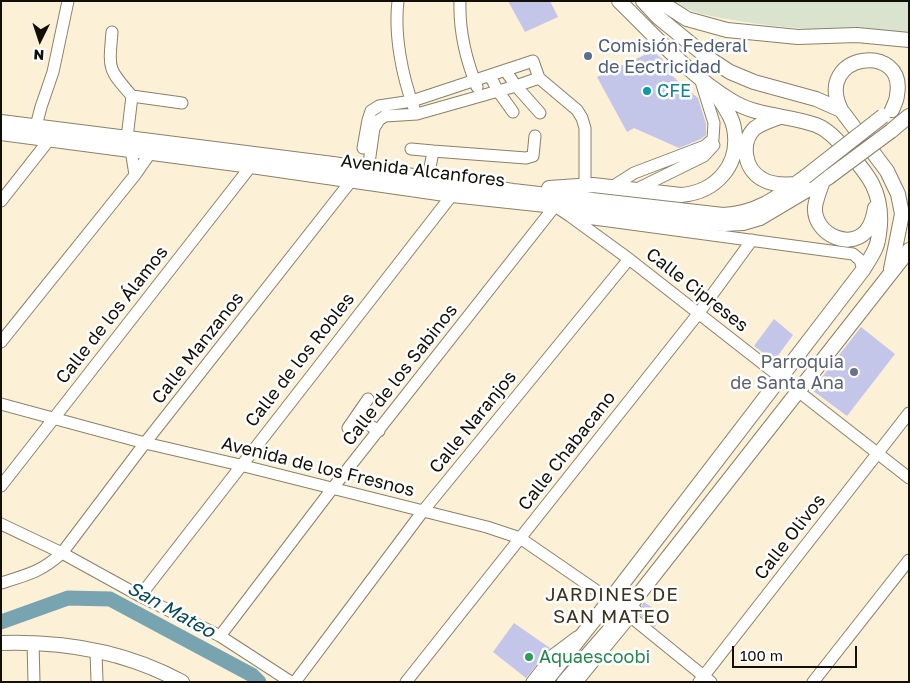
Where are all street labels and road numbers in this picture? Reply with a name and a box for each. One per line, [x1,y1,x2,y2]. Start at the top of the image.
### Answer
street label: Avenida Alcanfores [340,150,506,192]
street label: Calle de los Álamos [51,242,173,388]
street label: Calle Cipreses [642,243,752,337]
street label: Calle Manzanos [148,288,248,408]
street label: Calle de los Robles [241,288,359,432]
street label: Calle de los Sabinos [338,300,462,450]
street label: Calle Naranjos [425,366,521,478]
street label: Calle Chabacano [514,387,620,515]
street label: Avenida de los Fresnos [219,433,417,501]
street label: Calle Olivos [750,490,830,584]

